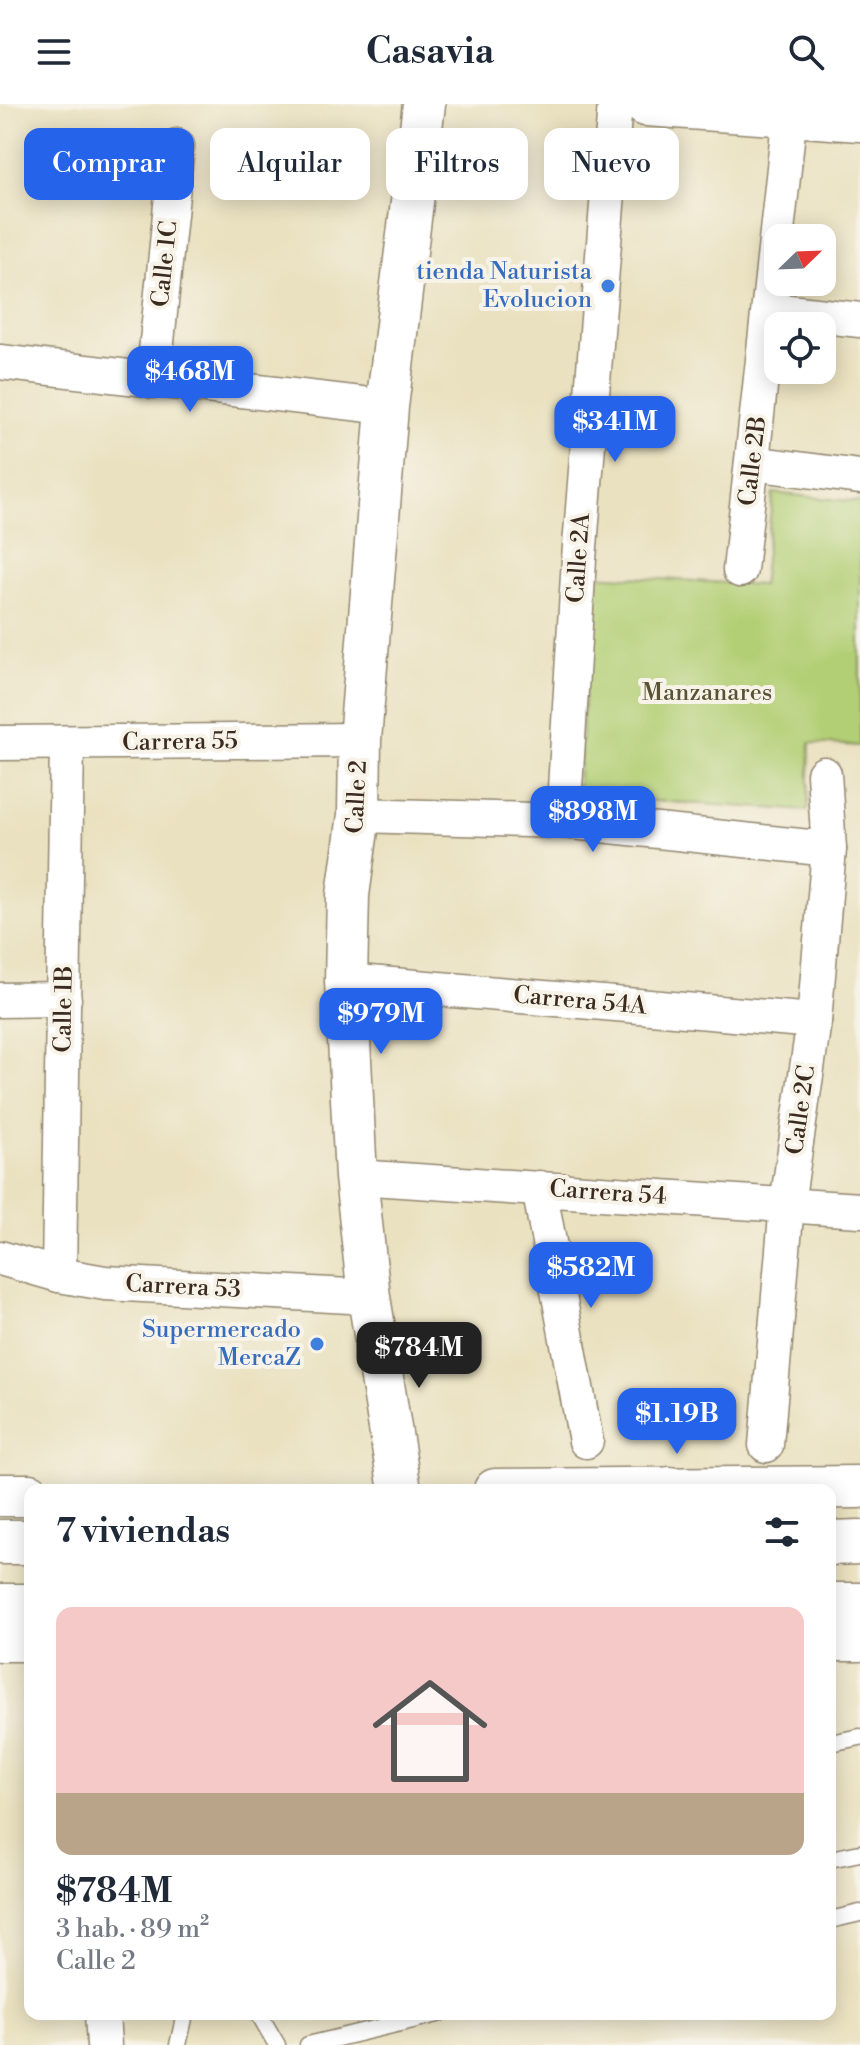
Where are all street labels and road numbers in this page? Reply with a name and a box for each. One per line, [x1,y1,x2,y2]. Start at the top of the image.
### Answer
street label: Calle 1C [146,219,184,309]
street label: Calle 2B [733,414,773,508]
street label: Calle 2A [561,512,597,604]
street label: Carrera 55 [122,726,238,758]
street label: Calle 2 [340,759,374,835]
street label: Calle 1B [48,965,80,1053]
street label: Carrera 54A [512,980,648,1022]
street label: Calle 2C [780,1063,822,1157]
street label: Carrera 54 [549,1174,667,1212]
street label: Carrera 53 [124,1269,242,1305]

